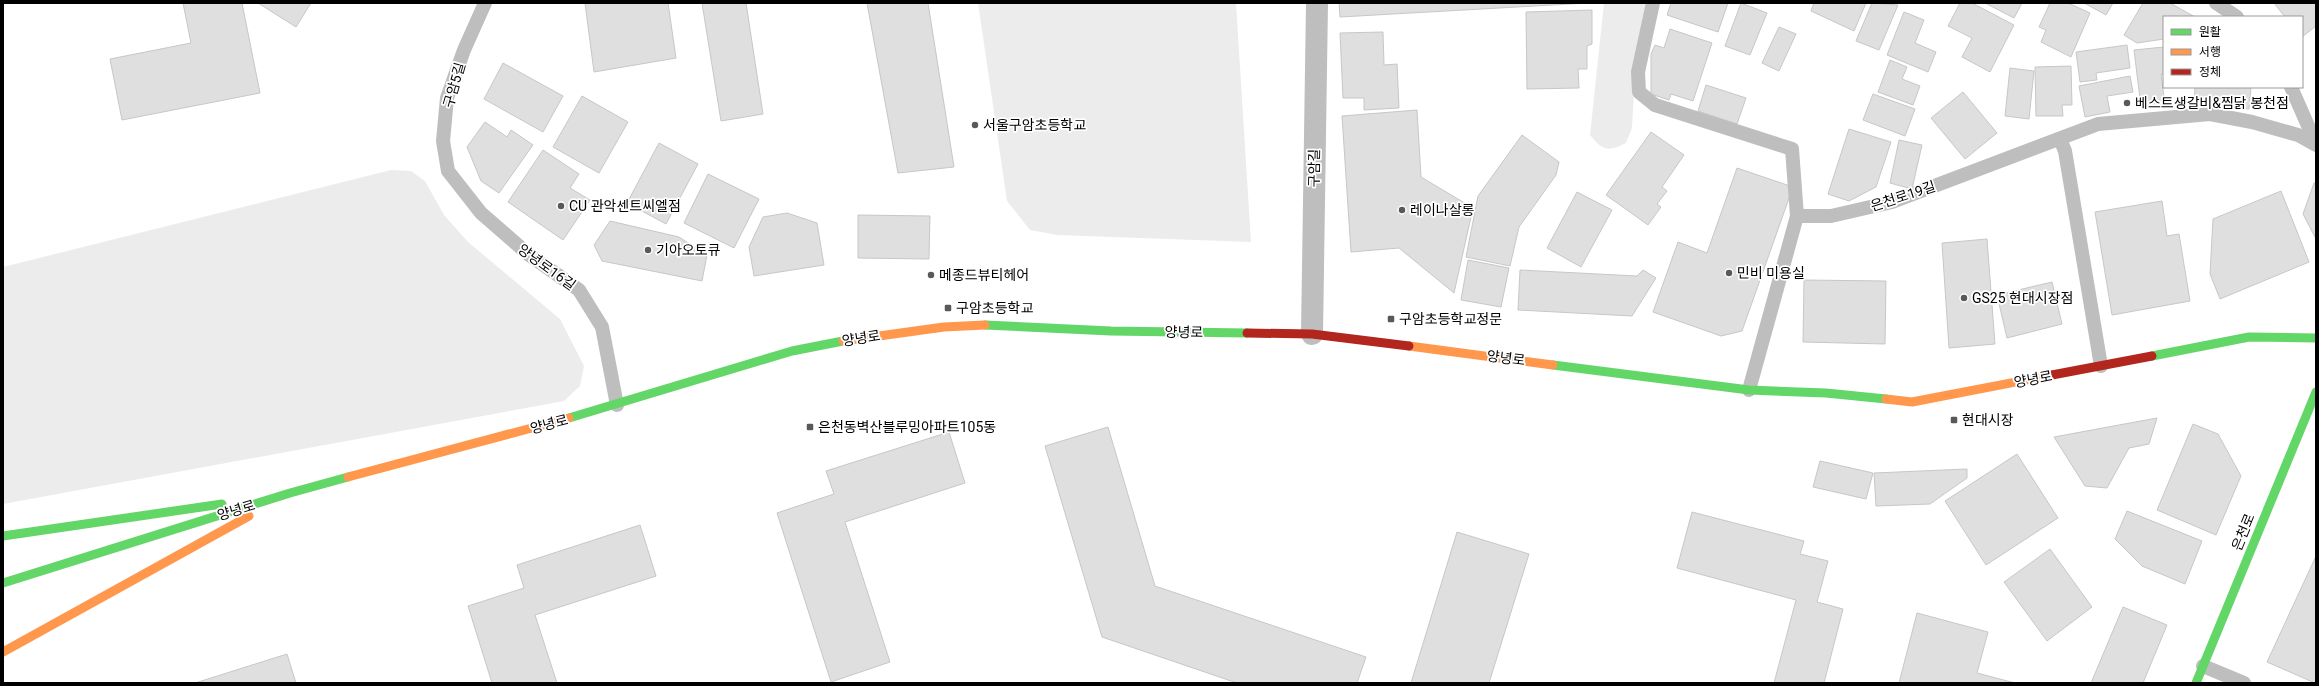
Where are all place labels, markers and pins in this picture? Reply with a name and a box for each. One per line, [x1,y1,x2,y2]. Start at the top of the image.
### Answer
place label: 베스트생갈비&찜닭 봉천점 [2135,95,2289,111]
marker: 베스트생갈비&찜닭 봉천점 [2122,98,2132,108]
place label: 서울구암초등학교 [983,117,1086,133]
marker: 서울구암초등학교 [970,120,980,130]
place label: CU 관악센트씨엘점 [569,198,681,214]
marker: CU 관악센트씨엘점 [556,201,566,211]
place label: 레이나살롱 [1410,202,1475,218]
marker: 레이나살롱 [1397,205,1407,215]
place label: 기아오토큐 [656,242,721,258]
marker: 기아오토큐 [643,245,653,255]
place label: 민비 미용실 [1737,265,1805,281]
place label: 메종드뷰티헤어 [939,267,1029,283]
marker: 민비 미용실 [1724,268,1734,278]
marker: 메종드뷰티헤어 [926,270,936,280]
place label: GS25 현대시장점 [1972,290,2073,306]
marker: GS25 현대시장점 [1959,293,1969,303]
place label: 구암초등학교 [956,300,1033,316]
marker: 구암초등학교 [943,303,953,313]
place label: 구암초등학교정문 [1399,311,1502,327]
marker: 구암초등학교정문 [1386,314,1396,324]
place label: 현대시장 [1962,412,2014,428]
marker: 현대시장 [1949,415,1959,425]
place label: 은천동벽산블루밍아파트105동 [818,419,996,435]
marker: 은천동벽산블루밍아파트105동 [805,422,815,432]

